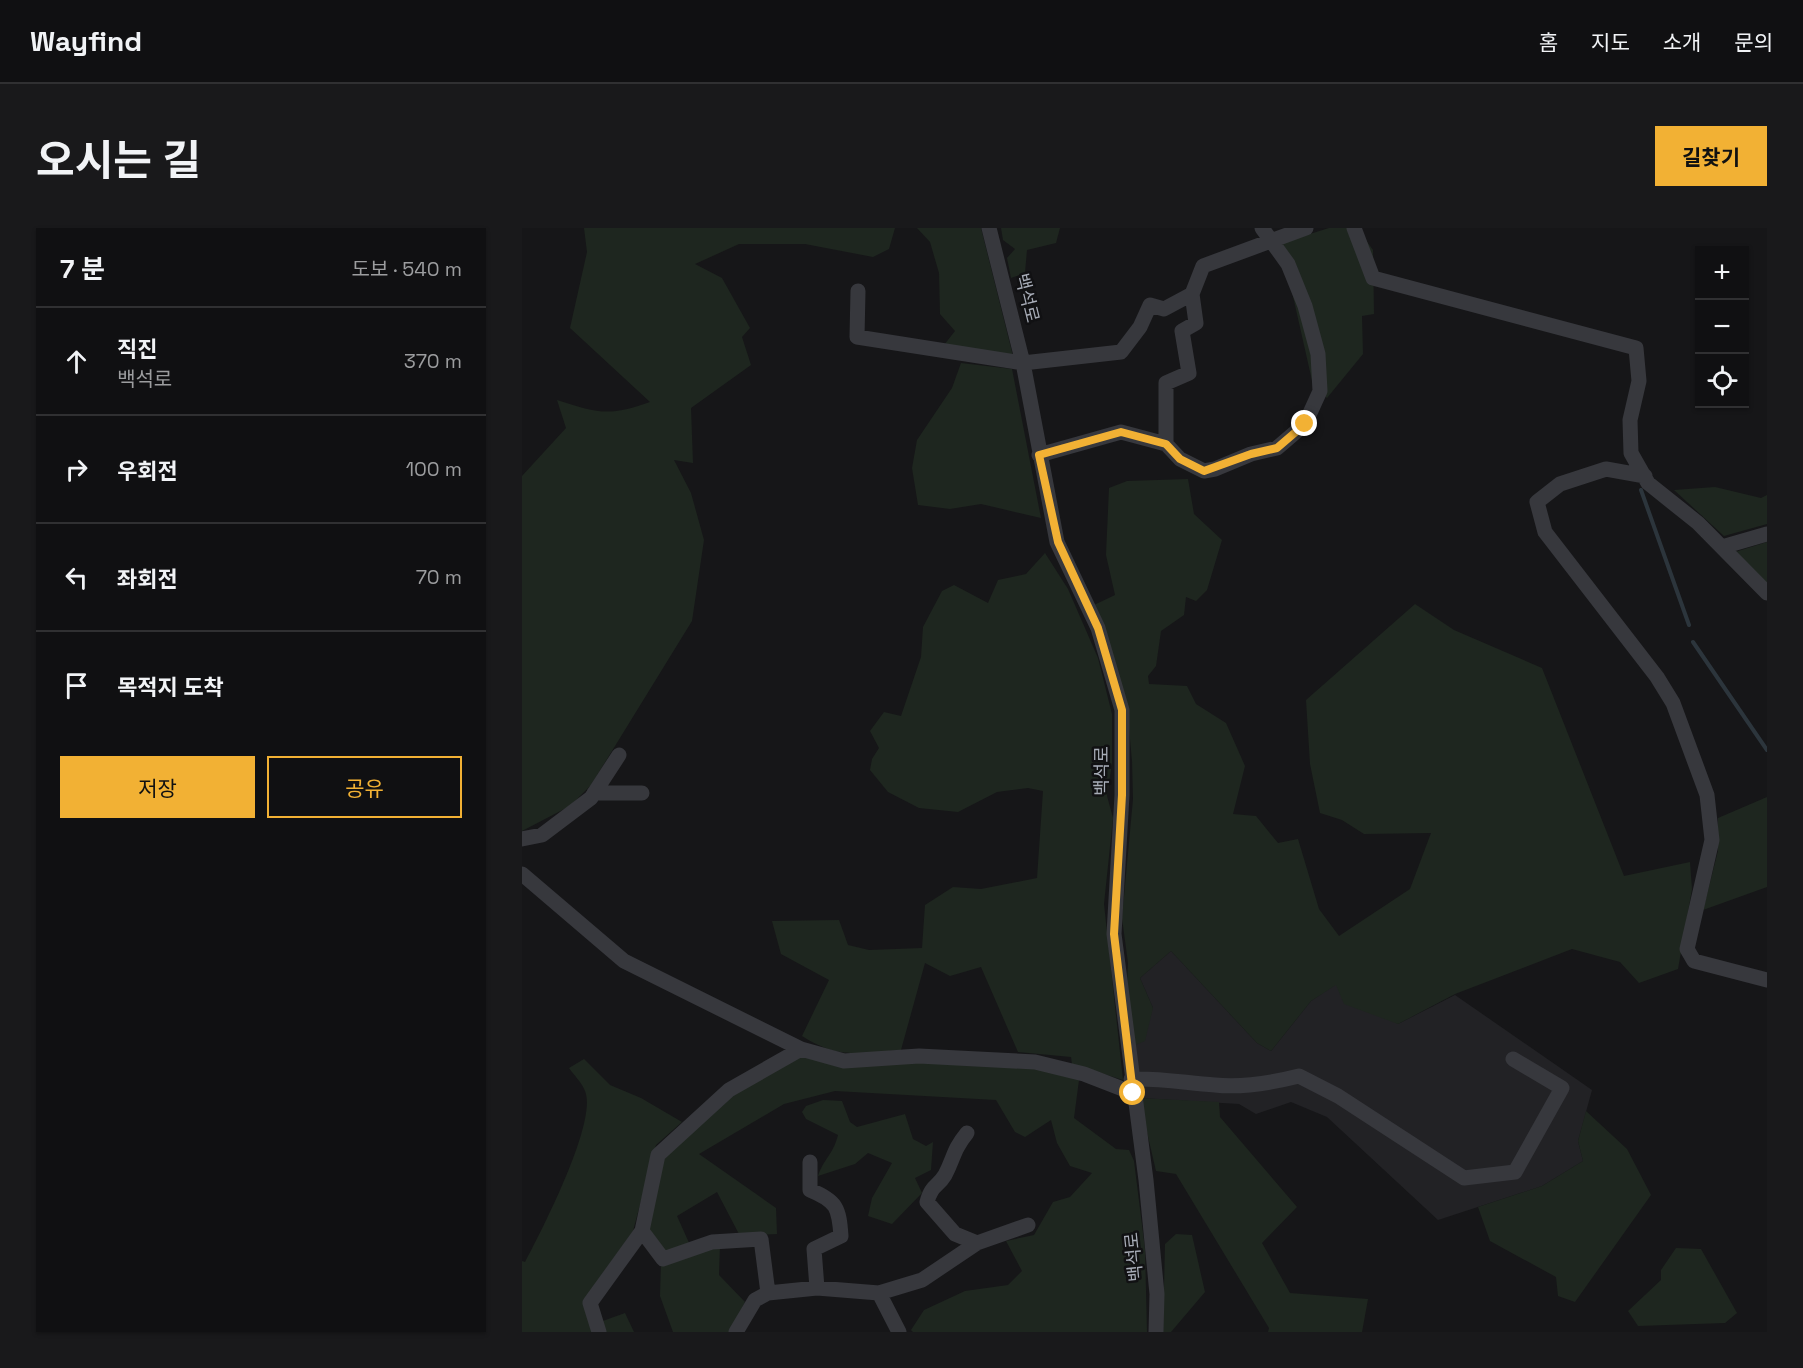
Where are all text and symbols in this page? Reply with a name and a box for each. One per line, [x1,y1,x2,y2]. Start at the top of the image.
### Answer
text: Wayfind [30,23,142,59]
text: 홈 [1539,29,1558,56]
text: 지도 [1591,29,1630,56]
text: 소개 [1663,29,1701,56]
text: 문의 [1734,29,1773,56]
button: 길찾기 [1655,126,1767,186]
text: 오시는 길 [36,134,201,187]
map controls [1695,246,1749,408]
button: + [1695,246,1749,300]
text: 7 분 [60,252,105,286]
text: 도보 · 540 m [352,256,462,282]
street label: 백석로 [1010,271,1045,325]
button: − [1695,300,1749,354]
text: 직진 [117,335,157,363]
icon: ahead [60,345,93,378]
text: 370 m [404,348,462,374]
button: locate [1695,354,1749,408]
text: 백석로 [117,366,172,392]
route end [1291,410,1317,436]
icon: right [60,453,93,486]
text: 100 m [406,456,462,482]
text: 우회전 [117,457,178,485]
icon: left [60,561,93,594]
text: 70 m [416,564,462,590]
text: 좌회전 [117,565,178,593]
icon: arrive [60,669,93,702]
text: 목적지 도착 [117,673,224,701]
street label: 백석로 [1090,746,1113,796]
button: 저장 [60,756,255,818]
button: 공유 [267,756,462,818]
route start [1119,1079,1145,1105]
street label: 백석로 [1119,1231,1148,1283]

